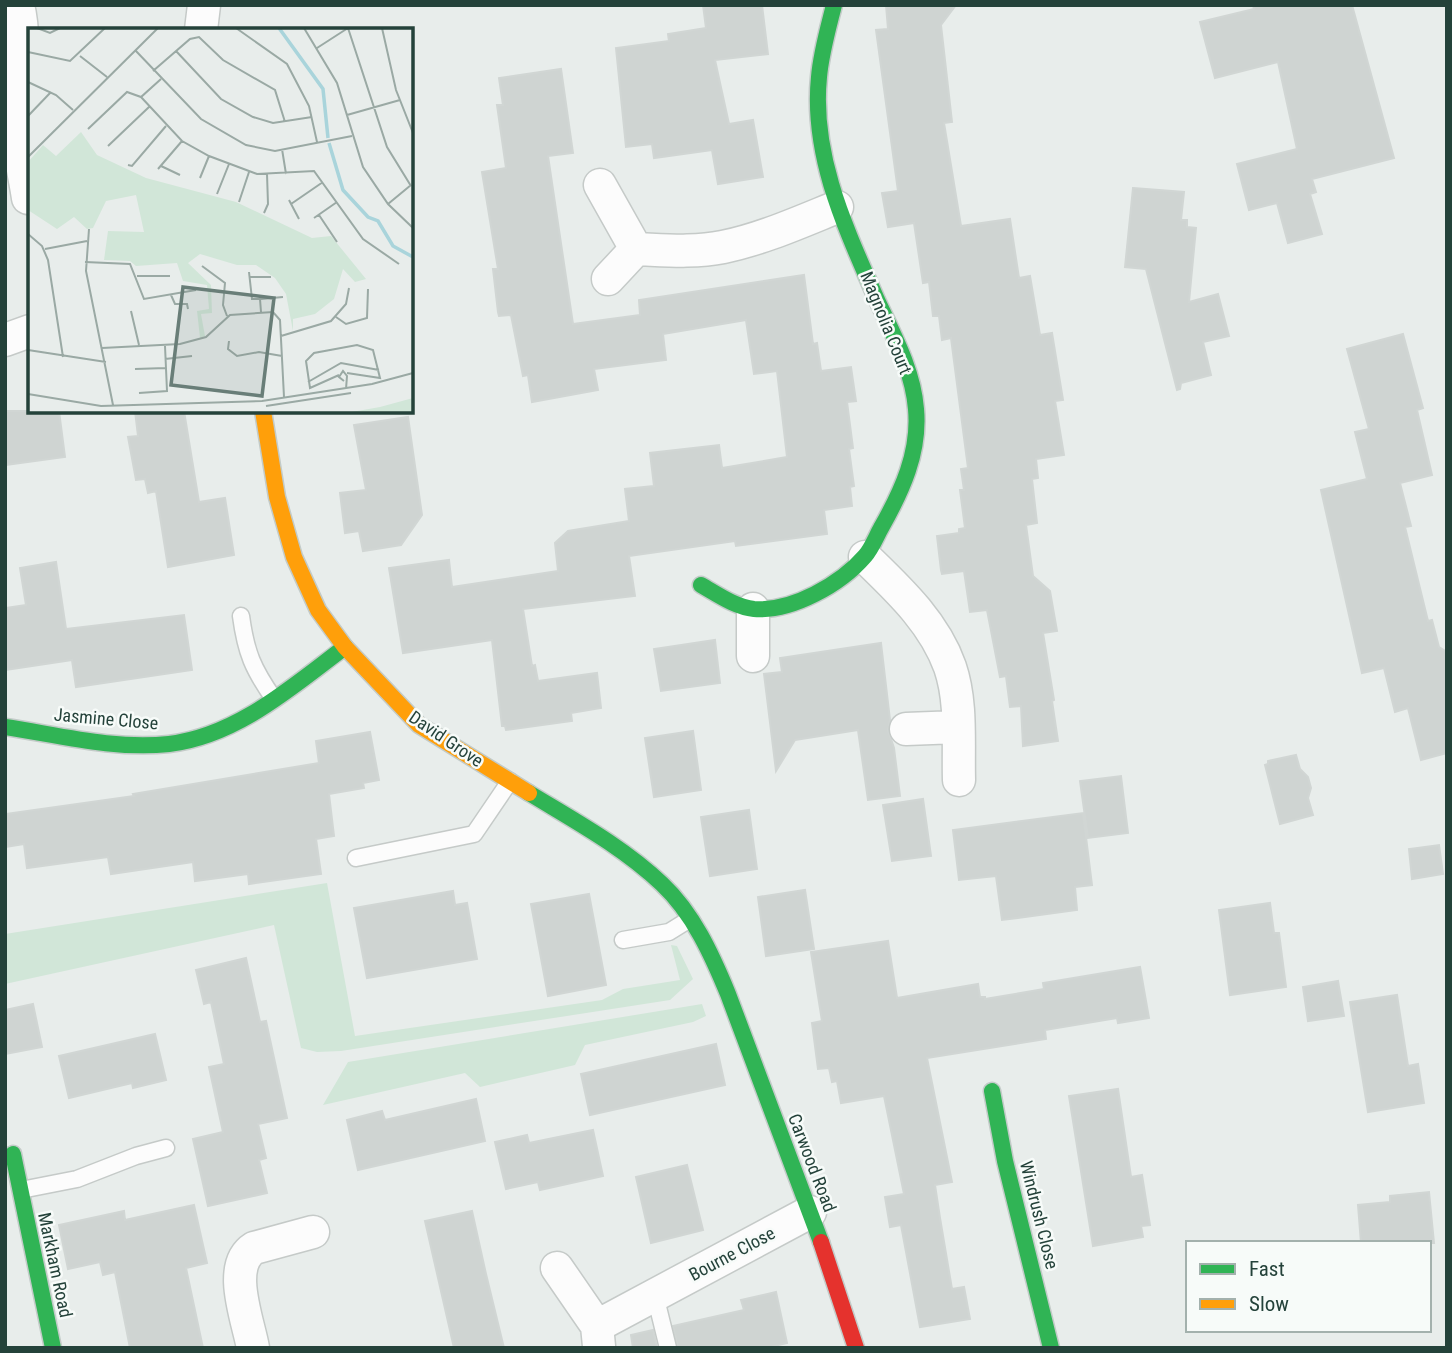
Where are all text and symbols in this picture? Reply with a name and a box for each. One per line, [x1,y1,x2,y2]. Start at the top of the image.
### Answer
inset map [28,28,413,413]
street label: Magnolia Court [856,268,917,377]
street label: Jasmine Close [53,703,159,734]
street label: David Grove [405,706,487,771]
street label: Carwood Road [784,1111,841,1215]
street label: Windrush Close [1016,1159,1063,1271]
street label: Markham Road [34,1210,77,1319]
street label: Bourne Close [685,1222,778,1285]
legend [1186,1241,1431,1332]
text: Fast [1249,1257,1285,1281]
text: Slow [1249,1292,1289,1316]

